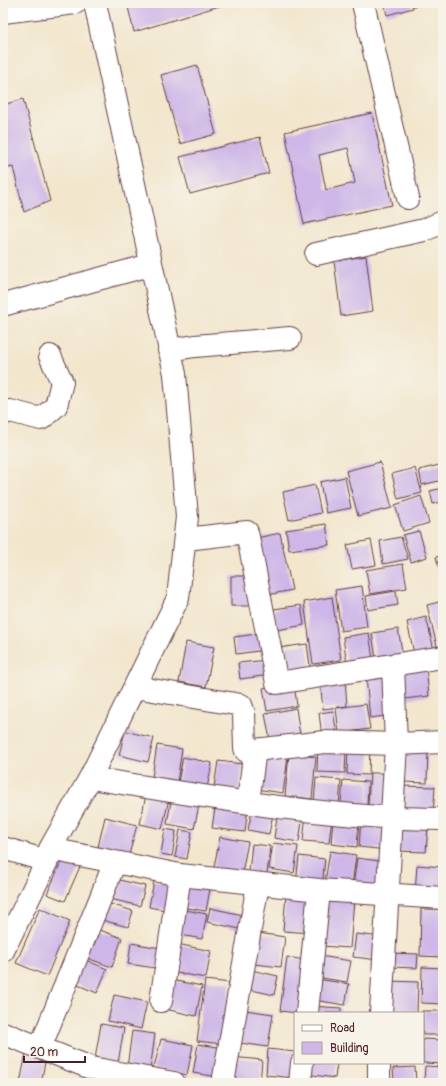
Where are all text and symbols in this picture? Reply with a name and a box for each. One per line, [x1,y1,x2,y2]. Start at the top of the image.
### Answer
legend [294,1012,424,1064]
text: Road [330,1021,355,1036]
scale bar [24,1038,85,1064]
text: Building [330,1041,369,1056]
text: 20 m [30,1045,59,1060]

